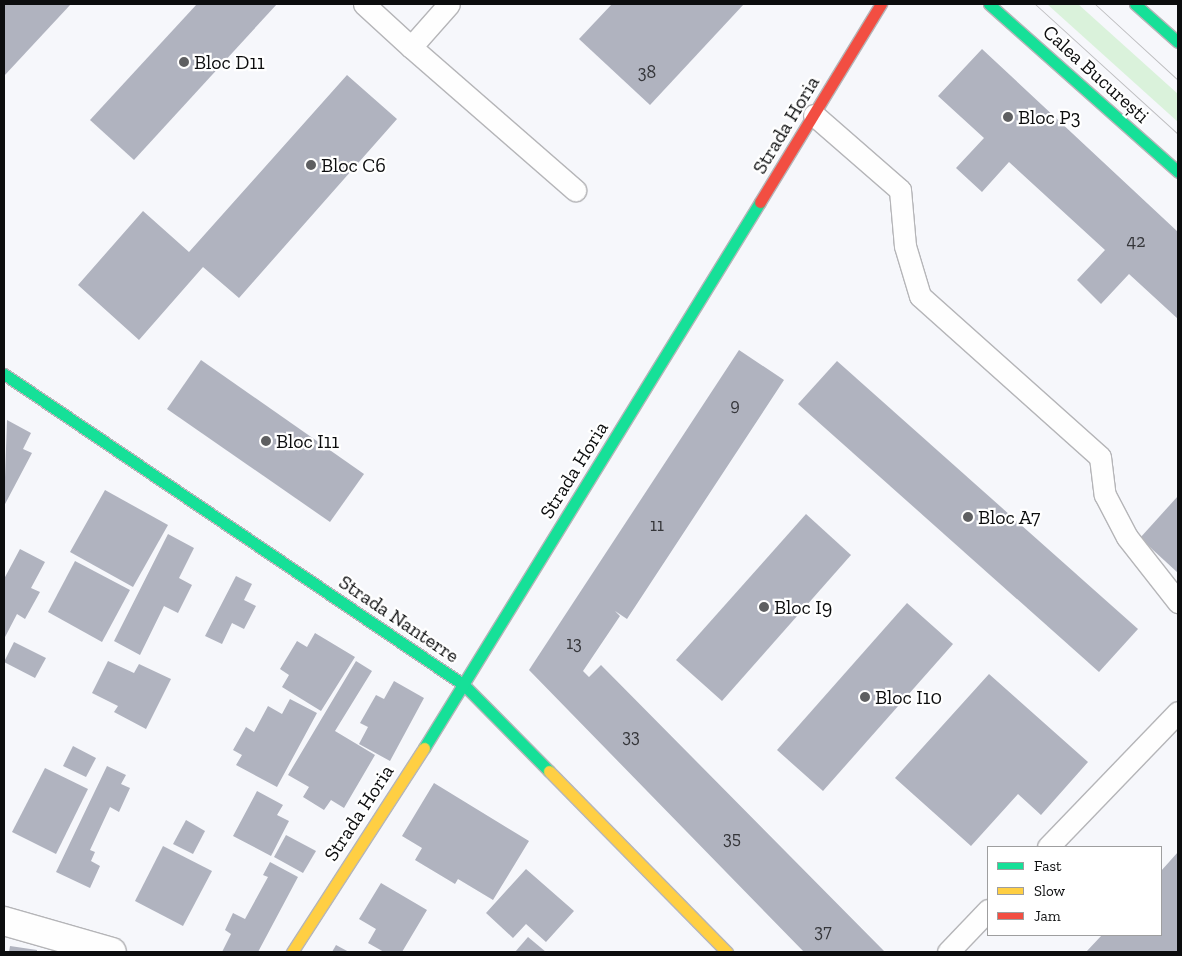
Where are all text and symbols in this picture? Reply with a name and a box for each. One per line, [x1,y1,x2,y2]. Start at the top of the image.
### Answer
street label: Calea București [1038,20,1154,128]
place label: Bloc D11 [194,50,265,74]
marker: Bloc D11 [178,56,190,68]
house number: 38 [638,61,656,83]
street label: Strada Horia [747,72,825,178]
place label: Bloc P3 [1018,105,1081,129]
marker: Bloc P3 [1002,111,1014,123]
place label: Bloc C6 [321,153,386,177]
marker: Bloc C6 [305,159,317,171]
house number: 42 [1127,230,1145,252]
house number: 9 [730,394,740,416]
street label: Strada Horia [535,417,613,523]
place label: Bloc I11 [276,429,339,453]
marker: Bloc I11 [260,435,272,447]
place label: Bloc A7 [978,505,1041,529]
marker: Bloc A7 [962,511,974,523]
house number: 11 [650,514,664,536]
street label: Strada Nanterre [334,570,464,668]
place label: Bloc I9 [774,595,832,619]
marker: Bloc I9 [758,601,770,613]
house number: 13 [566,632,582,654]
place label: Bloc I10 [875,685,942,709]
marker: Bloc I10 [859,691,871,703]
house number: 33 [622,725,640,747]
street label: Strada Horia [319,760,399,866]
house number: 35 [723,827,741,849]
legend [987,846,1162,936]
text: Fast [1034,857,1062,875]
text: Slow [1034,882,1065,900]
text: Jam [1034,907,1061,925]
house number: 37 [814,920,832,942]

